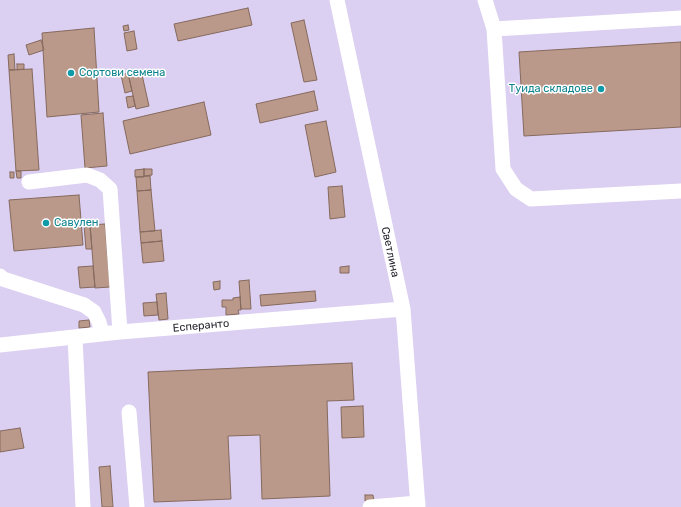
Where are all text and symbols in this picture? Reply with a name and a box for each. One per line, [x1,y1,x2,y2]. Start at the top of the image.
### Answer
place label: Сортови семена [79,66,165,80]
marker: Сортови семена [66,68,76,78]
place label: Туида складове [509,82,593,96]
marker: Туида складове [596,84,606,94]
place label: Савулен [54,216,98,230]
marker: Савулен [41,218,51,228]
street label: Светлина [378,226,402,278]
street label: Есперанто [172,317,230,335]

